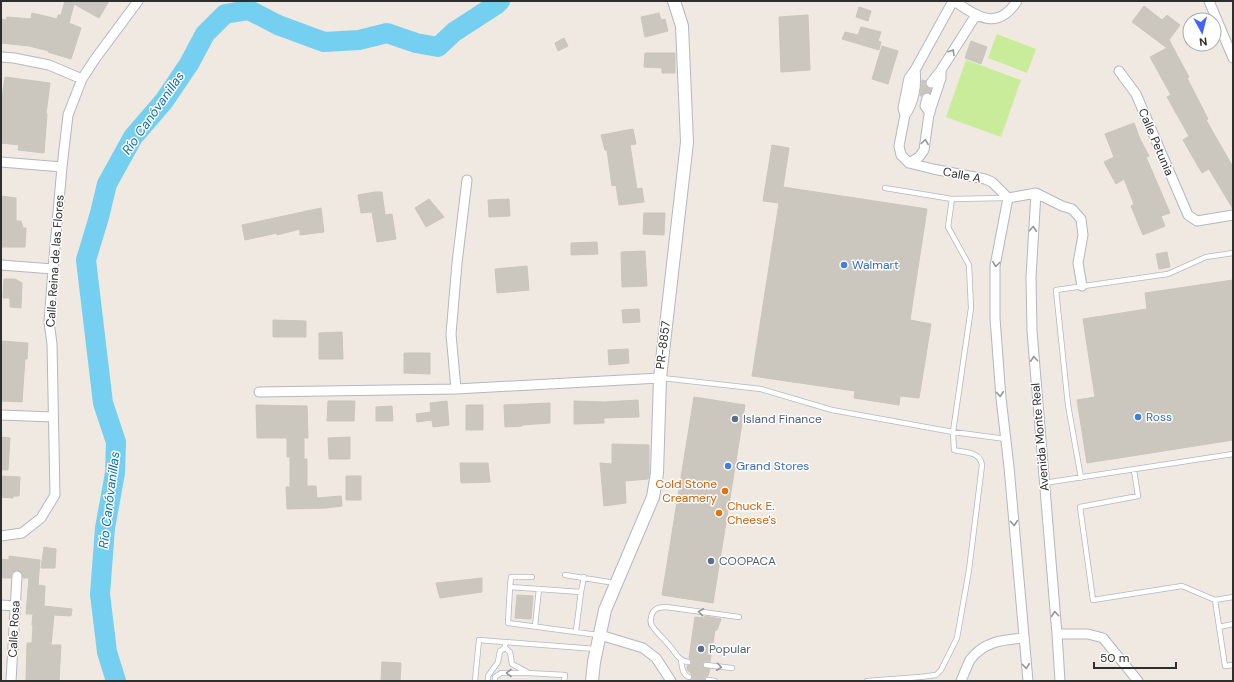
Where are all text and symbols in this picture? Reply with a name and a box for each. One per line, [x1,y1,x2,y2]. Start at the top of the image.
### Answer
north arrow [1182,12,1222,52]
text: N [1198,34,1208,49]
one-way arrow [948,49,955,56]
water label: Río Canóvanillas [118,68,188,158]
street label: Calle Petunia [1135,106,1177,178]
one-way arrow [920,139,929,145]
street label: Calle A [942,163,982,187]
street label: Calle Reina de las Flores [42,194,68,328]
one-way arrow [1029,226,1038,232]
place label: Walmart [852,257,899,273]
marker: Walmart [839,260,849,270]
one-way arrow [992,261,1001,267]
street label: PR-8857 [652,320,674,370]
one-way arrow [1029,356,1038,362]
street label: Avenida Monte Real [1027,382,1053,492]
one-way arrow [996,391,1005,397]
place label: Ross [1146,409,1172,425]
place label: Island Finance [743,411,822,427]
marker: Ross [1133,412,1143,422]
marker: Island Finance [730,414,740,424]
water label: Río Canóvanillas [95,450,123,550]
place label: Grand Stores [736,458,809,474]
marker: Grand Stores [723,461,733,471]
place label: Cold Stone Creamery [656,476,717,506]
marker: Cold Stone Creamery [720,486,730,496]
place label: Chuck E. Cheese's [727,498,776,528]
marker: Chuck E. Cheese's [714,508,724,518]
one-way arrow [1009,520,1018,526]
place label: COOPACA [719,553,776,569]
marker: COOPACA [706,556,716,566]
street label: Calle Rosa [5,600,23,658]
one-way arrow [698,608,704,617]
one-way arrow [1051,611,1060,617]
place label: Popular [709,641,751,657]
marker: Popular [696,644,706,654]
scale bar [1094,644,1176,670]
text: 50 m [1100,650,1129,666]
one-way arrow [716,662,722,671]
one-way arrow [1022,663,1031,669]
one-way arrow [506,669,512,677]

